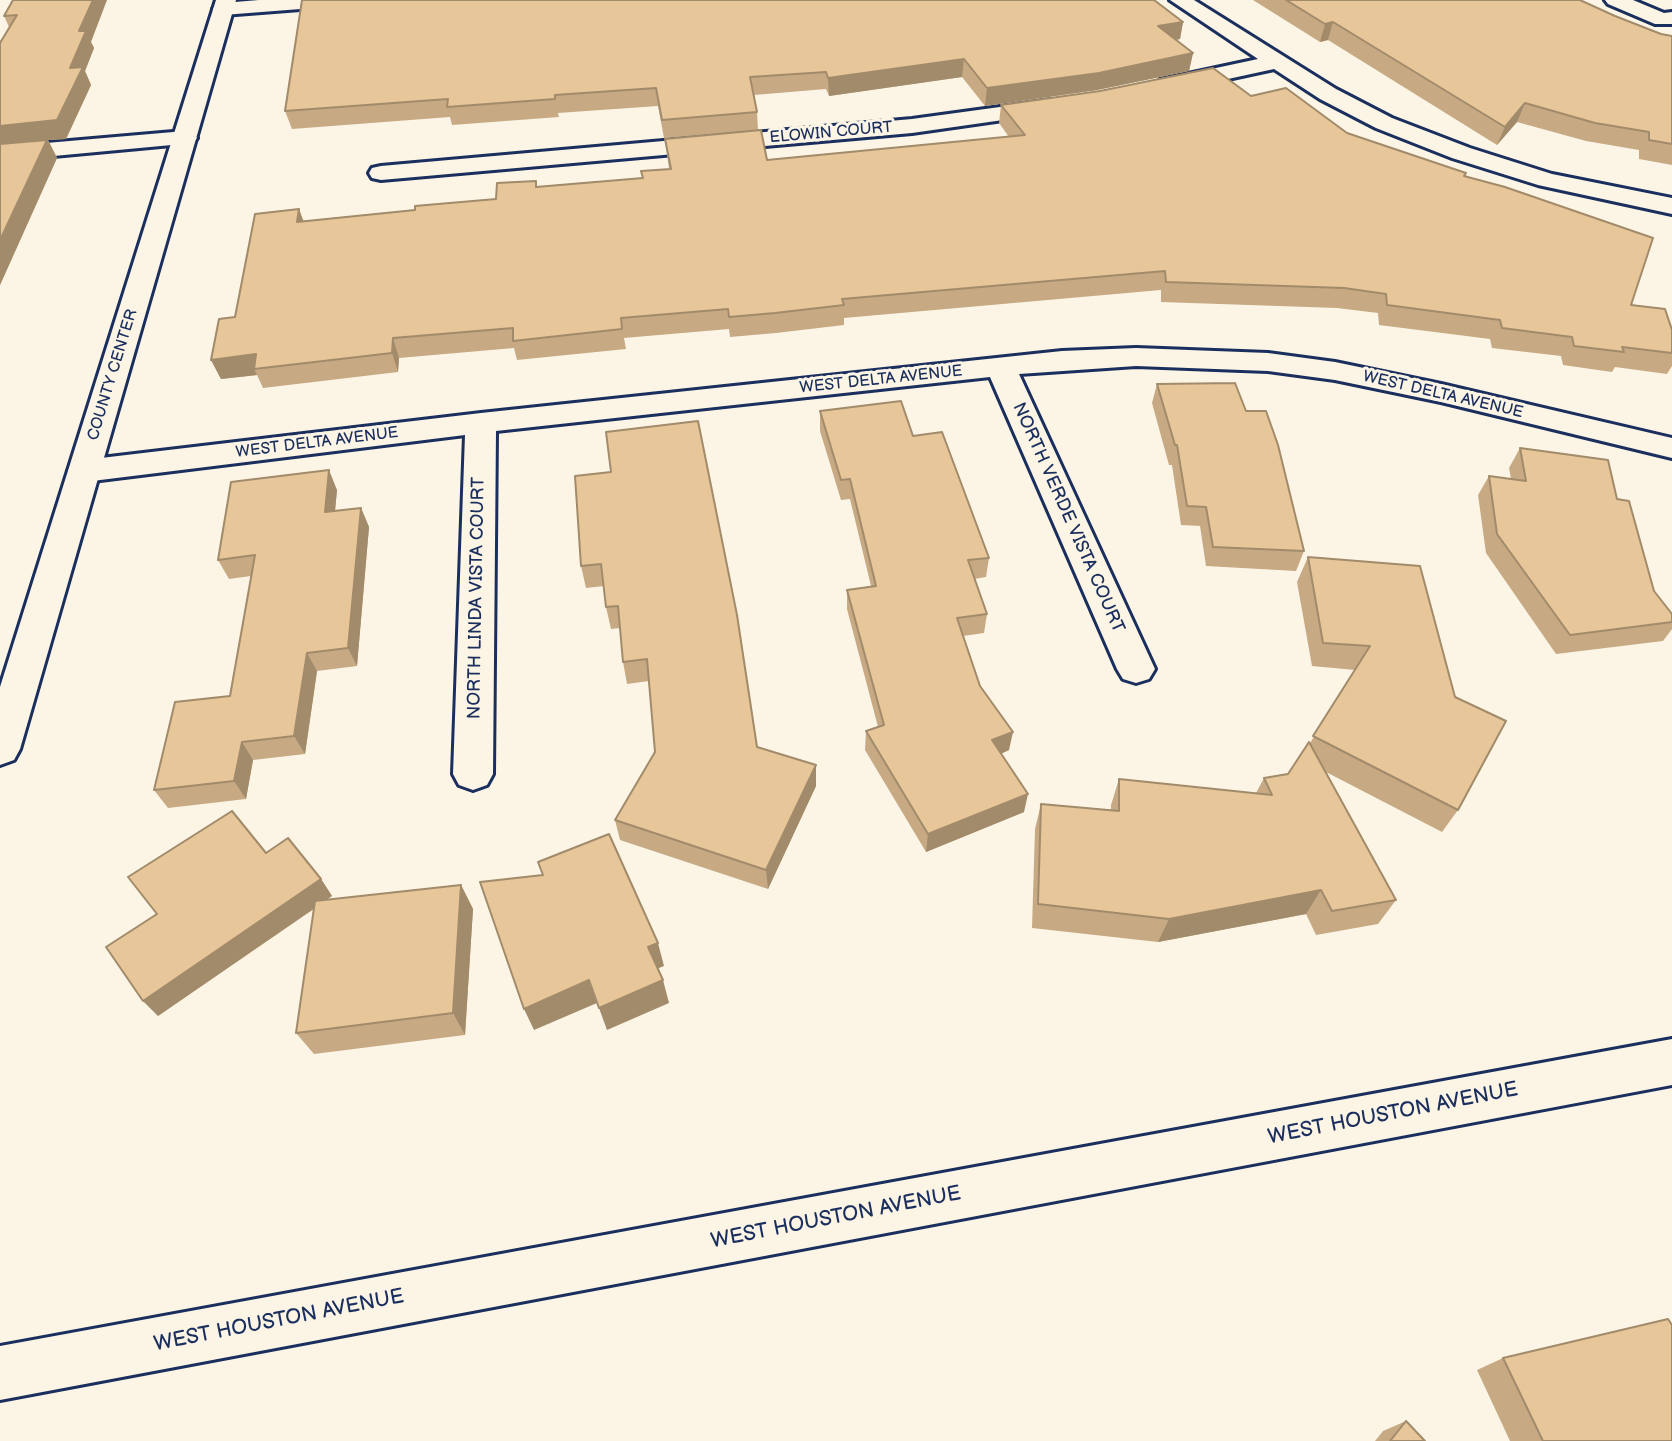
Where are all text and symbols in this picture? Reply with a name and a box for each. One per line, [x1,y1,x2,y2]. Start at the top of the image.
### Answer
street label: ELOWIN COURT [769,118,893,148]
street label: COUNTY CENTER [84,307,142,443]
street label: WEST DELTA AVENUE [799,362,963,398]
street label: WEST DELTA AVENUE [1361,367,1525,423]
street label: NORTH VERDE VISTA COURT [1007,399,1129,637]
street label: WEST DELTA AVENUE [235,423,399,463]
street label: NORTH LINDA VISTA COURT [464,477,490,719]
street label: WEST HOUSTON AVENUE [1266,1077,1520,1151]
street label: WEST HOUSTON AVENUE [709,1181,963,1255]
street label: WEST HOUSTON AVENUE [152,1284,406,1358]

